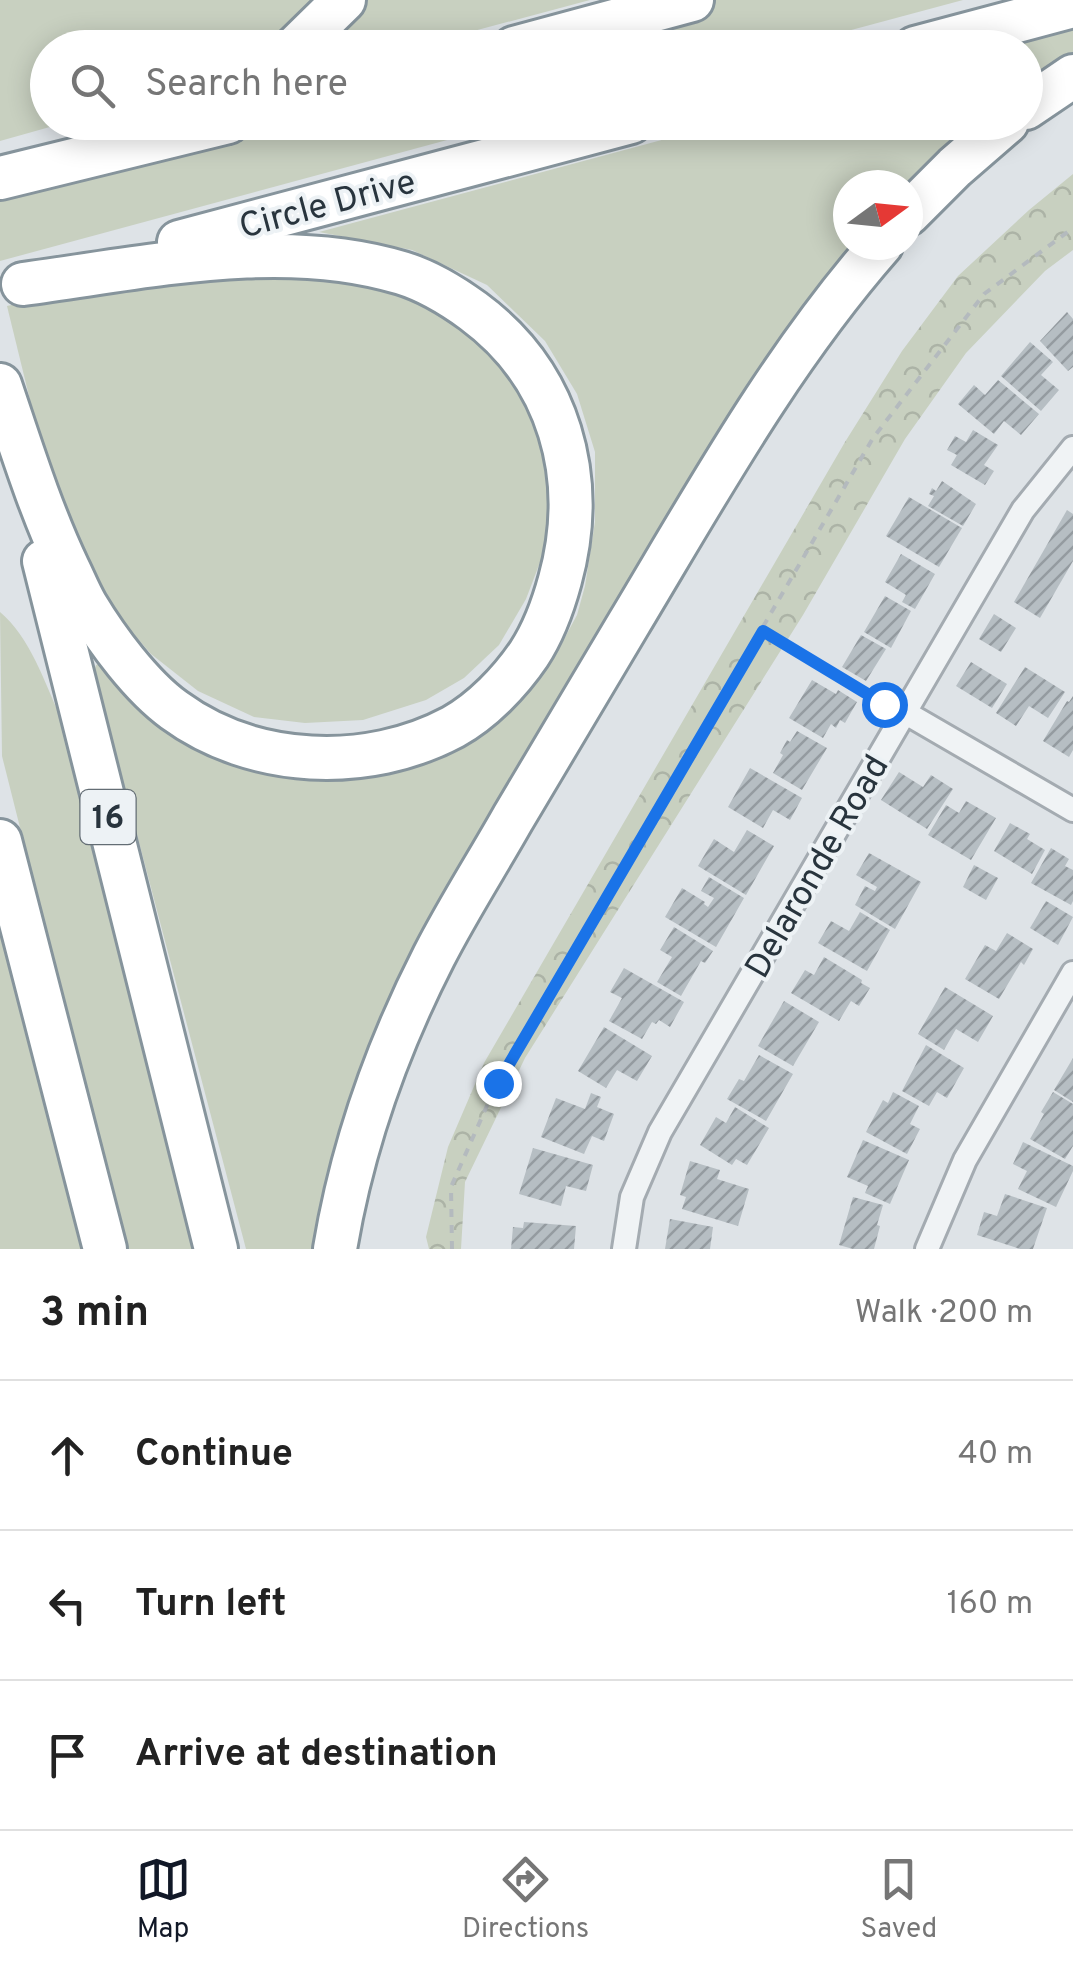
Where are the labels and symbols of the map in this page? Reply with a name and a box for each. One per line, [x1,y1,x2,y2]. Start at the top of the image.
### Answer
street label: Circle Drive [235,161,421,251]
north arrow [833,170,923,260]
route start [862,682,908,728]
street label: Delaronde Road [737,748,900,987]
road number: 16 [80,790,136,844]
route end [476,1061,522,1107]

